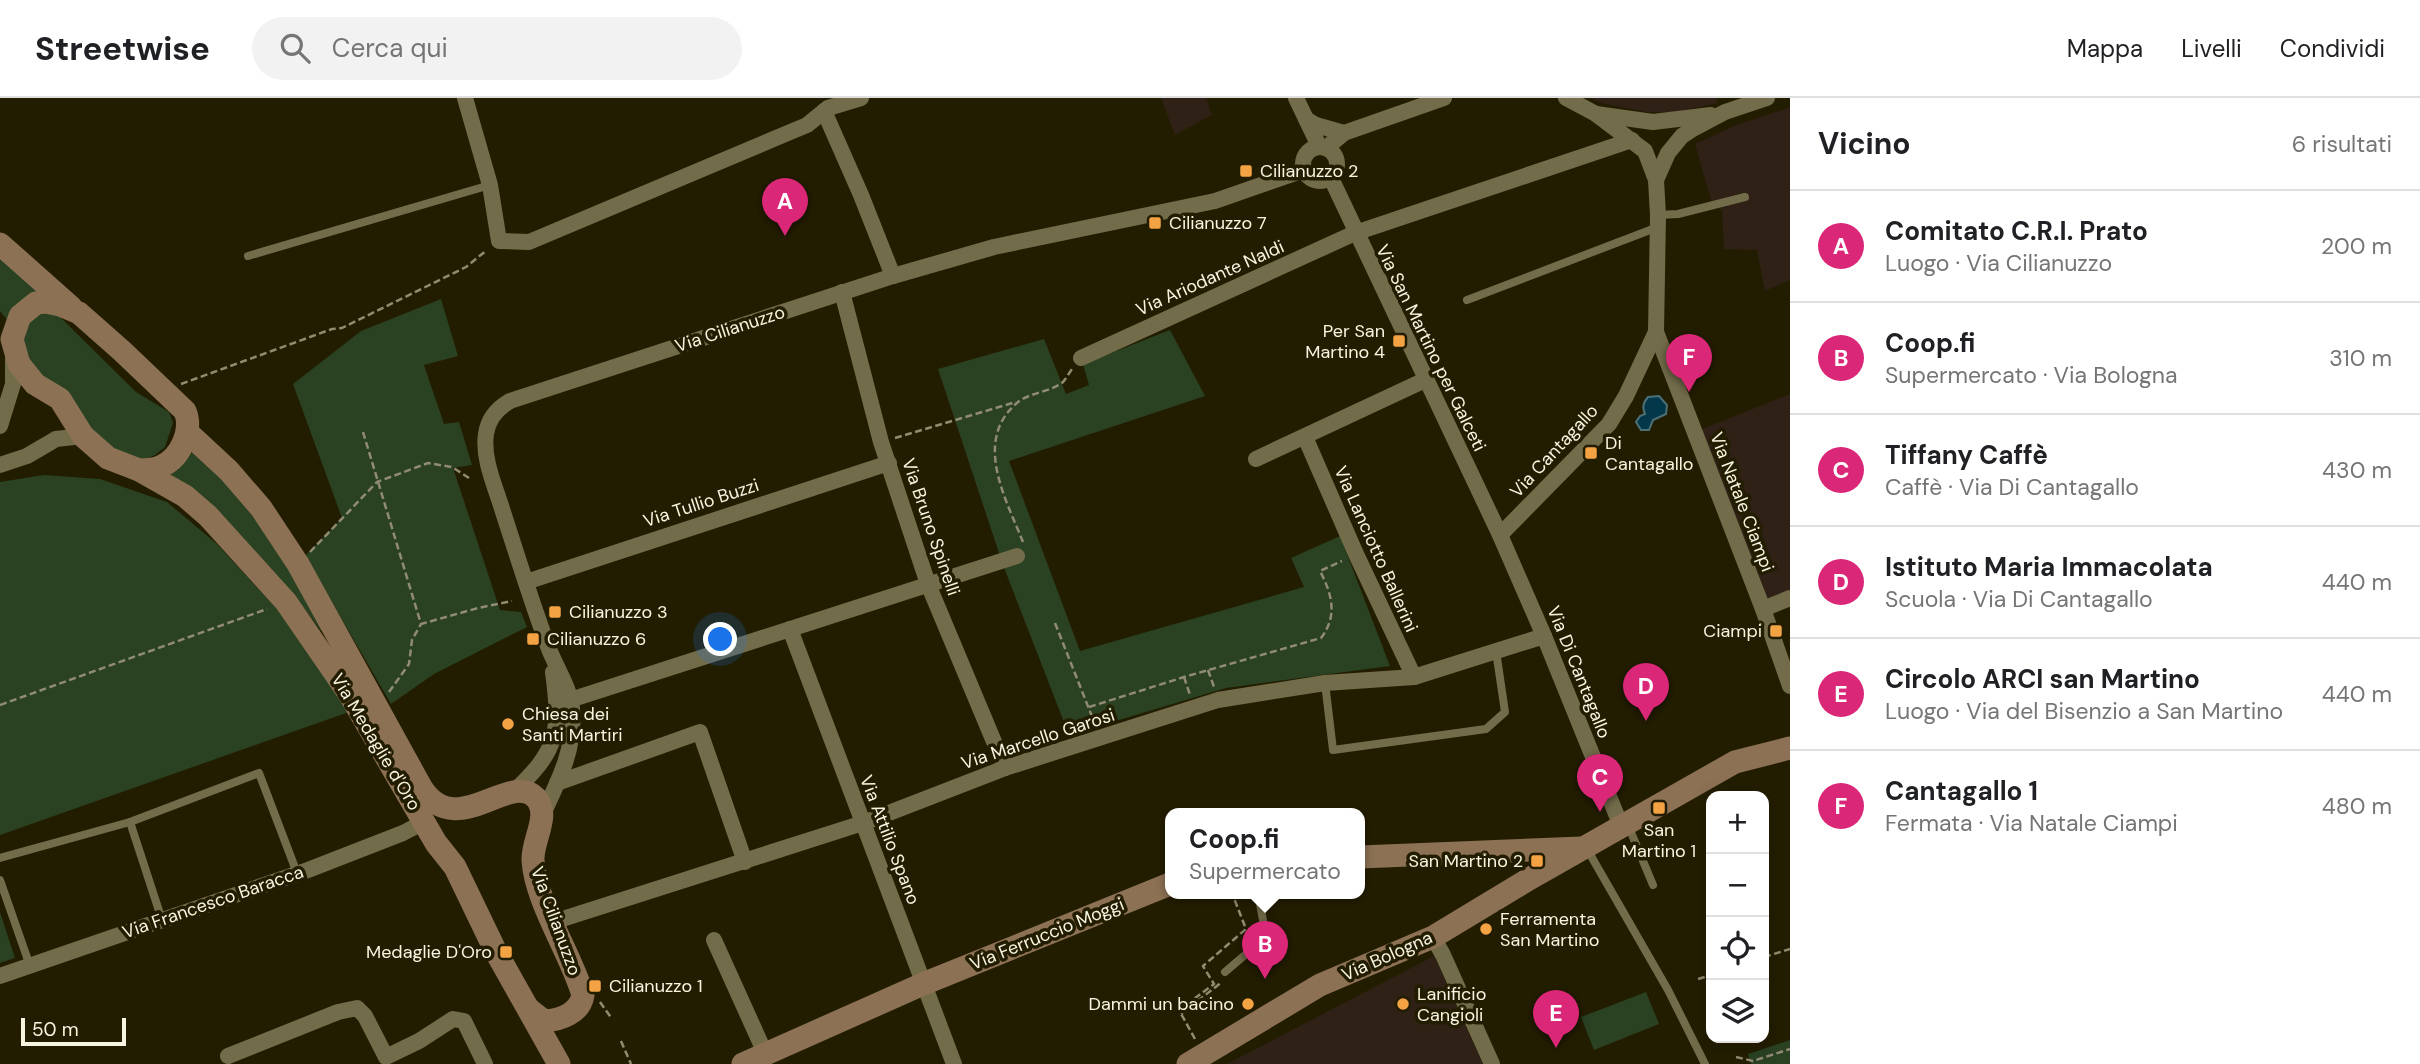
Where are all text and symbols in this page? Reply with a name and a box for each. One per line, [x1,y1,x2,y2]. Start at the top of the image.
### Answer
search box [252,17,742,80]
text: Streetwise [35,27,210,70]
icon: search [276,29,314,67]
text: Cerca qui [332,31,448,65]
text: Mappa [2067,33,2143,64]
text: Livelli [2181,33,2242,64]
text: Condividi [2280,33,2385,64]
text: Vicino [1818,124,1911,163]
text: 6 risultati [2292,129,2392,159]
place label: Cilianuzzo 2 [1260,159,1358,183]
marker: Cilianuzzo 2 [1238,163,1254,179]
pin: A [762,178,808,236]
place label: Cilianuzzo 7 [1169,211,1267,235]
text: Comitato C.R.I. Prato [1885,214,2148,248]
marker: Cilianuzzo 7 [1147,215,1163,231]
text: A [1833,231,1849,261]
text: 200 m [2321,231,2392,261]
street label: Via Ariodante Naldi [1132,235,1288,321]
street label: Via San Martino per Galceti [1370,241,1492,455]
text: Luogo · Via Cilianuzzo [1885,248,2112,278]
street label: Via Cilianuzzo [672,300,788,358]
place label: Per San Martino 4 [1305,319,1385,364]
text: Coop.fi [1885,326,1975,360]
marker: Per San Martino 4 [1391,333,1407,349]
pin: F [1666,334,1712,392]
text: B [1834,343,1848,373]
text: 310 m [2329,343,2392,373]
text: Supermercato · Via Bologna [1885,360,2177,390]
street label: Via Cantagallo [1505,399,1603,503]
street label: Via Natale Ciampi [1704,429,1780,575]
place label: Di Cantagallo [1605,431,1693,476]
text: Tiffany Caffè [1885,438,2048,472]
marker: Di Cantagallo [1583,445,1599,461]
street label: Via Bruno Spinelli [896,455,966,599]
text: C [1833,455,1849,485]
text: 430 m [2322,455,2392,485]
street label: Via Lanciotto Ballerini [1329,462,1423,636]
text: Caffè · Via Di Cantagallo [1885,472,2139,502]
street label: Via Tullio Buzzi [640,473,762,533]
text: Istituto Maria Immacolata [1885,550,2213,584]
text: D [1833,567,1849,597]
text: 440 m [2322,567,2392,597]
text: Scuola · Via Di Cantagallo [1885,584,2153,614]
place label: Cilianuzzo 3 [569,600,668,624]
street label: Via Di Cantagallo [1541,602,1617,742]
marker: Cilianuzzo 3 [547,604,563,620]
place label: Ciampi [1703,619,1762,643]
your location [703,622,737,656]
marker: Ciampi [1768,623,1784,639]
place label: Cilianuzzo 6 [547,627,646,651]
marker: Cilianuzzo 6 [525,631,541,647]
text: Circolo ARCI san Martino [1885,662,2200,696]
pin: D [1623,663,1669,721]
street label: Via Medaglie d'Oro [326,669,426,815]
text: E [1834,679,1848,709]
text: 440 m [2322,679,2392,709]
text: Luogo · Via del Bisenzio a San Martino [1885,696,2283,726]
place label: Chiesa dei Santi Martiri [522,702,623,747]
street label: Via Marcello Garosi [958,703,1118,775]
marker: Chiesa dei Santi Martiri [500,716,516,732]
pin: C [1577,754,1623,812]
street label: Via Attilio Spano [854,772,926,908]
text: Cantagallo 1 [1885,774,2038,808]
map controls [1706,791,1769,1043]
button: + [1706,791,1769,854]
text: F [1835,791,1847,821]
text: 480 m [2322,791,2392,821]
marker: San Martino 1 [1651,800,1667,816]
popup [1165,808,1365,899]
text: Fermata · Via Natale Ciampi [1885,808,2178,838]
place label: San Martino 1 [1622,818,1696,863]
text: Coop.fi [1189,822,1279,856]
place label: San Martino 2 [1409,849,1523,873]
marker: San Martino 2 [1529,853,1545,869]
button: − [1706,854,1769,917]
text: Supermercato [1189,856,1341,886]
street label: Via Francesco Baracca [119,860,307,944]
street label: Via Cilianuzzo [525,863,587,979]
street label: Via Ferruccio Moggi [966,892,1128,976]
place label: Ferramenta San Martino [1500,907,1599,952]
button: locate [1706,917,1769,980]
pin: B [1242,921,1288,979]
marker: Ferramenta San Martino [1478,921,1494,937]
street label: Via Bologna [1338,925,1436,987]
place label: Medaglie D'Oro [366,940,492,964]
marker: Medaglie D'Oro [498,944,514,960]
place label: Cilianuzzo 1 [609,974,703,998]
marker: Cilianuzzo 1 [587,978,603,994]
button: layers [1706,980,1769,1043]
place label: Lanificio Cangioli [1417,982,1486,1027]
pin: E [1533,990,1579,1048]
place label: Dammi un bacino [1089,992,1234,1016]
marker: Dammi un bacino [1240,996,1256,1012]
marker: Lanificio Cangioli [1395,996,1411,1012]
scale bar [21,1015,126,1047]
text: 50 m [32,1017,79,1042]

